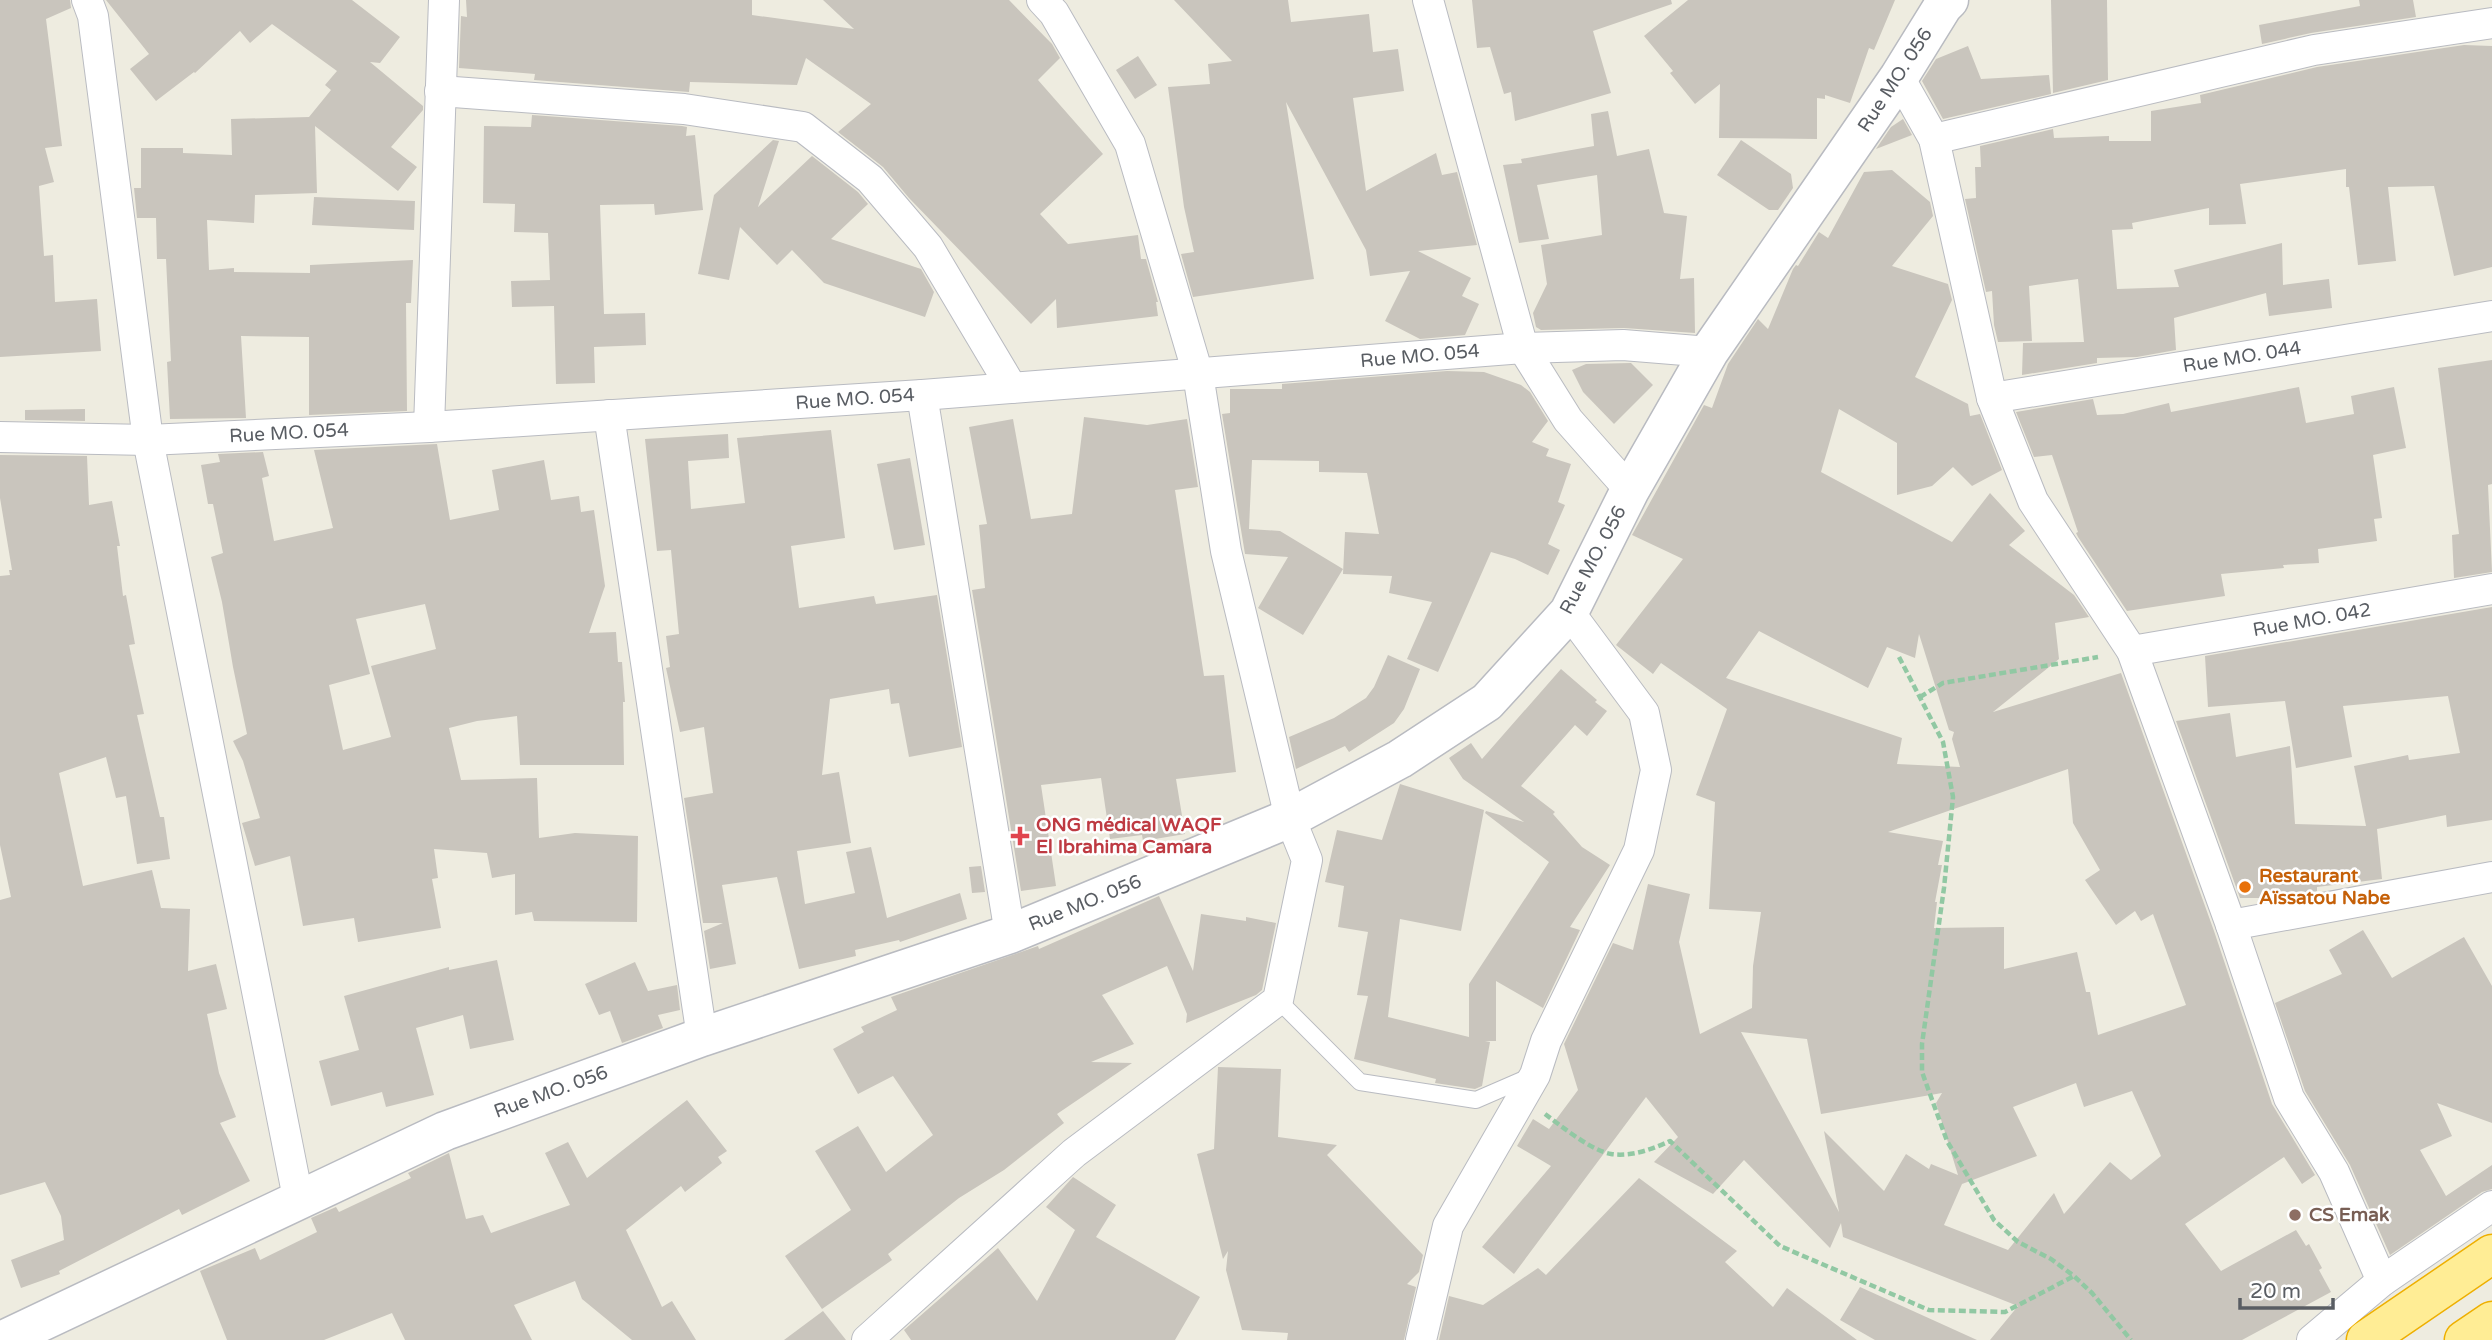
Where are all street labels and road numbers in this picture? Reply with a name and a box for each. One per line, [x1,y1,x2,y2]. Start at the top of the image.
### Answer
street label: Rue MO. 056 [1853,24,1937,136]
street label: Rue MO. 044 [2181,337,2303,377]
street label: Rue MO. 054 [1359,340,1481,372]
street label: Rue MO. 054 [794,384,916,414]
street label: Rue MO. 054 [229,419,349,447]
street label: Rue MO. 056 [1555,502,1631,618]
street label: Rue MO. 042 [2251,599,2373,641]
street label: Rue MO. 056 [1025,870,1145,936]
street label: Rue MO. 056 [491,1061,611,1123]

